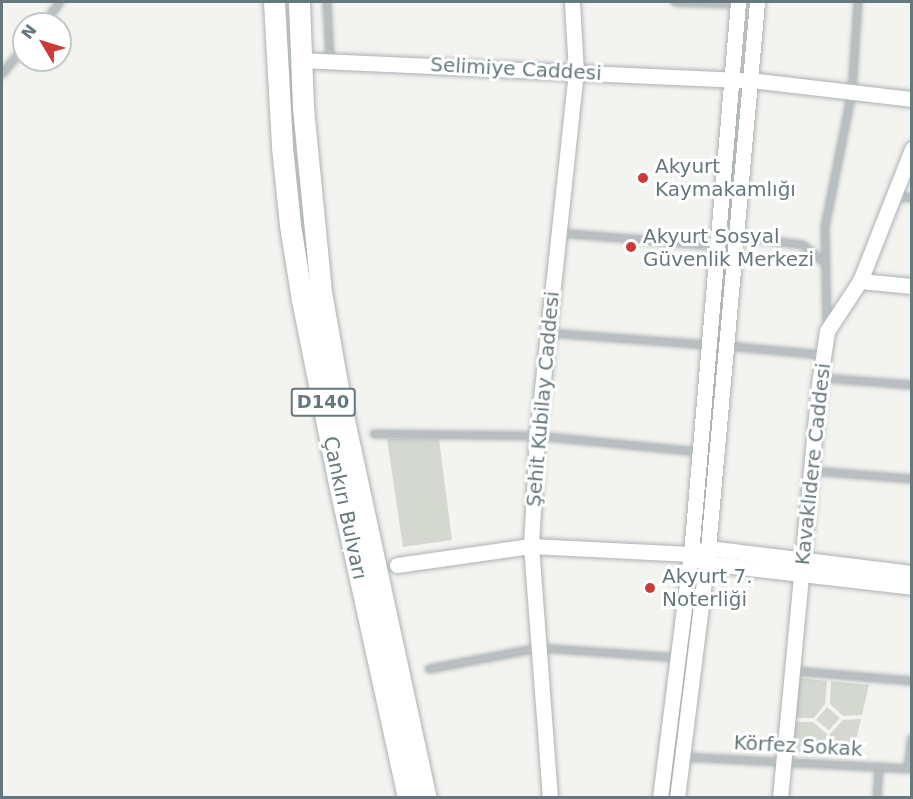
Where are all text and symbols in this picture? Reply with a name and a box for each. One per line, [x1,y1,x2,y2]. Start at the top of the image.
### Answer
north arrow [12,12,72,72]
text: N [17,21,41,43]
street label: Selimiye Caddesi [430,53,602,85]
place label: Akyurt Kaymakamlığı [655,154,796,201]
marker: Akyurt Kaymakamlığı [636,171,650,185]
place label: Akyurt Sosyal Güvenlik Merkezi [643,224,814,271]
marker: Akyurt Sosyal Güvenlik Merkezi [624,240,638,254]
street label: Şehit Kubilay Caddesi [522,290,564,508]
street label: Kavaklıdere Caddesi [790,362,836,566]
road number: D140 [290,387,356,417]
street label: Çankırı Bulvarı [318,434,372,582]
place label: Akyurt 7. Noterliği [662,564,753,611]
marker: Akyurt 7. Noterliği [643,581,657,595]
street label: Körfez Sokak [733,731,863,761]

